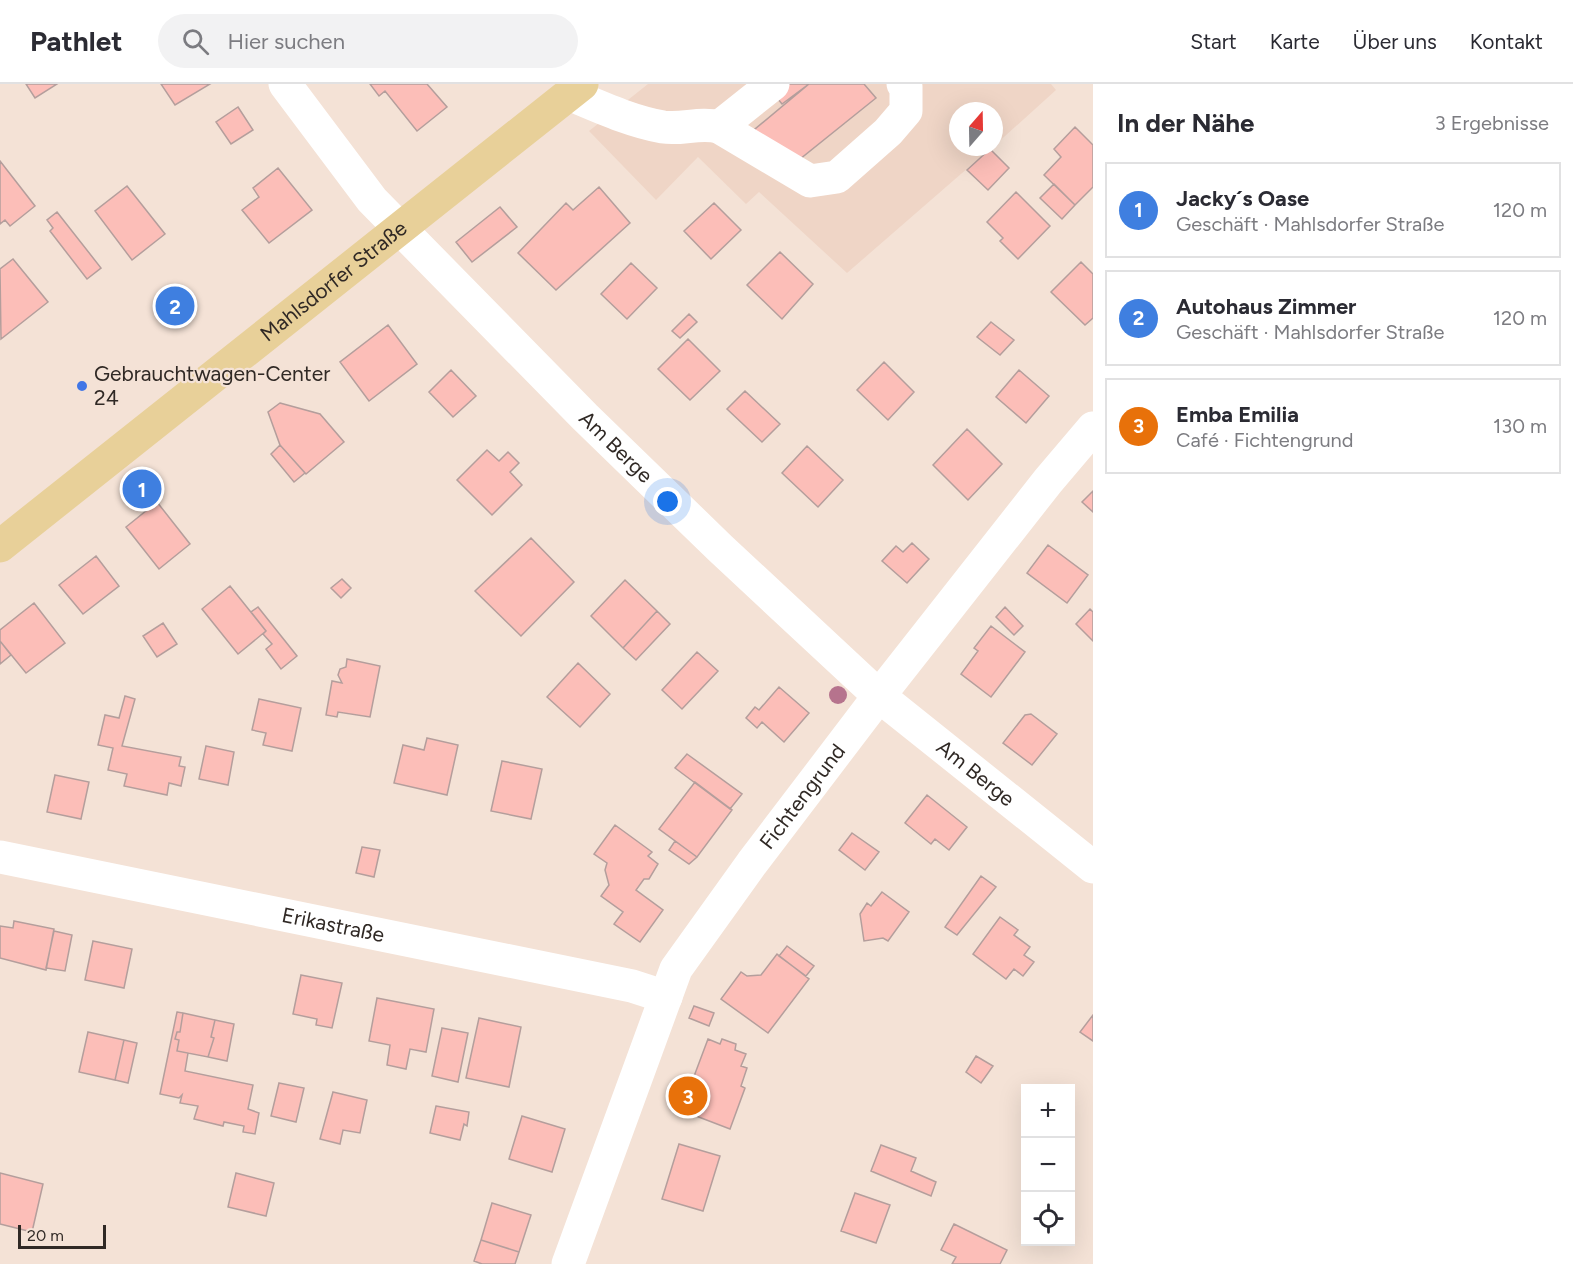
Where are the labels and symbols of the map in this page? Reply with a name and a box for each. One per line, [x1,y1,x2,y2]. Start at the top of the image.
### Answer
north arrow [949,102,1003,156]
street label: Mahlsdorfer Straße [255,215,411,346]
pin: 2 [156,284,195,328]
place label: Gebrauchtwagen-Center 24 [94,361,330,410]
marker: Gebrauchtwagen-Center 24 [75,379,89,393]
street label: Am Berge [574,405,658,488]
pin: 1 [122,466,162,512]
your location [653,487,682,516]
street label: Am Berge [932,734,1020,811]
street label: Fichtengrund [754,739,850,854]
street label: Erikastraße [280,902,387,947]
pin: 3 [668,1074,708,1118]
scale bar [18,1222,106,1250]

